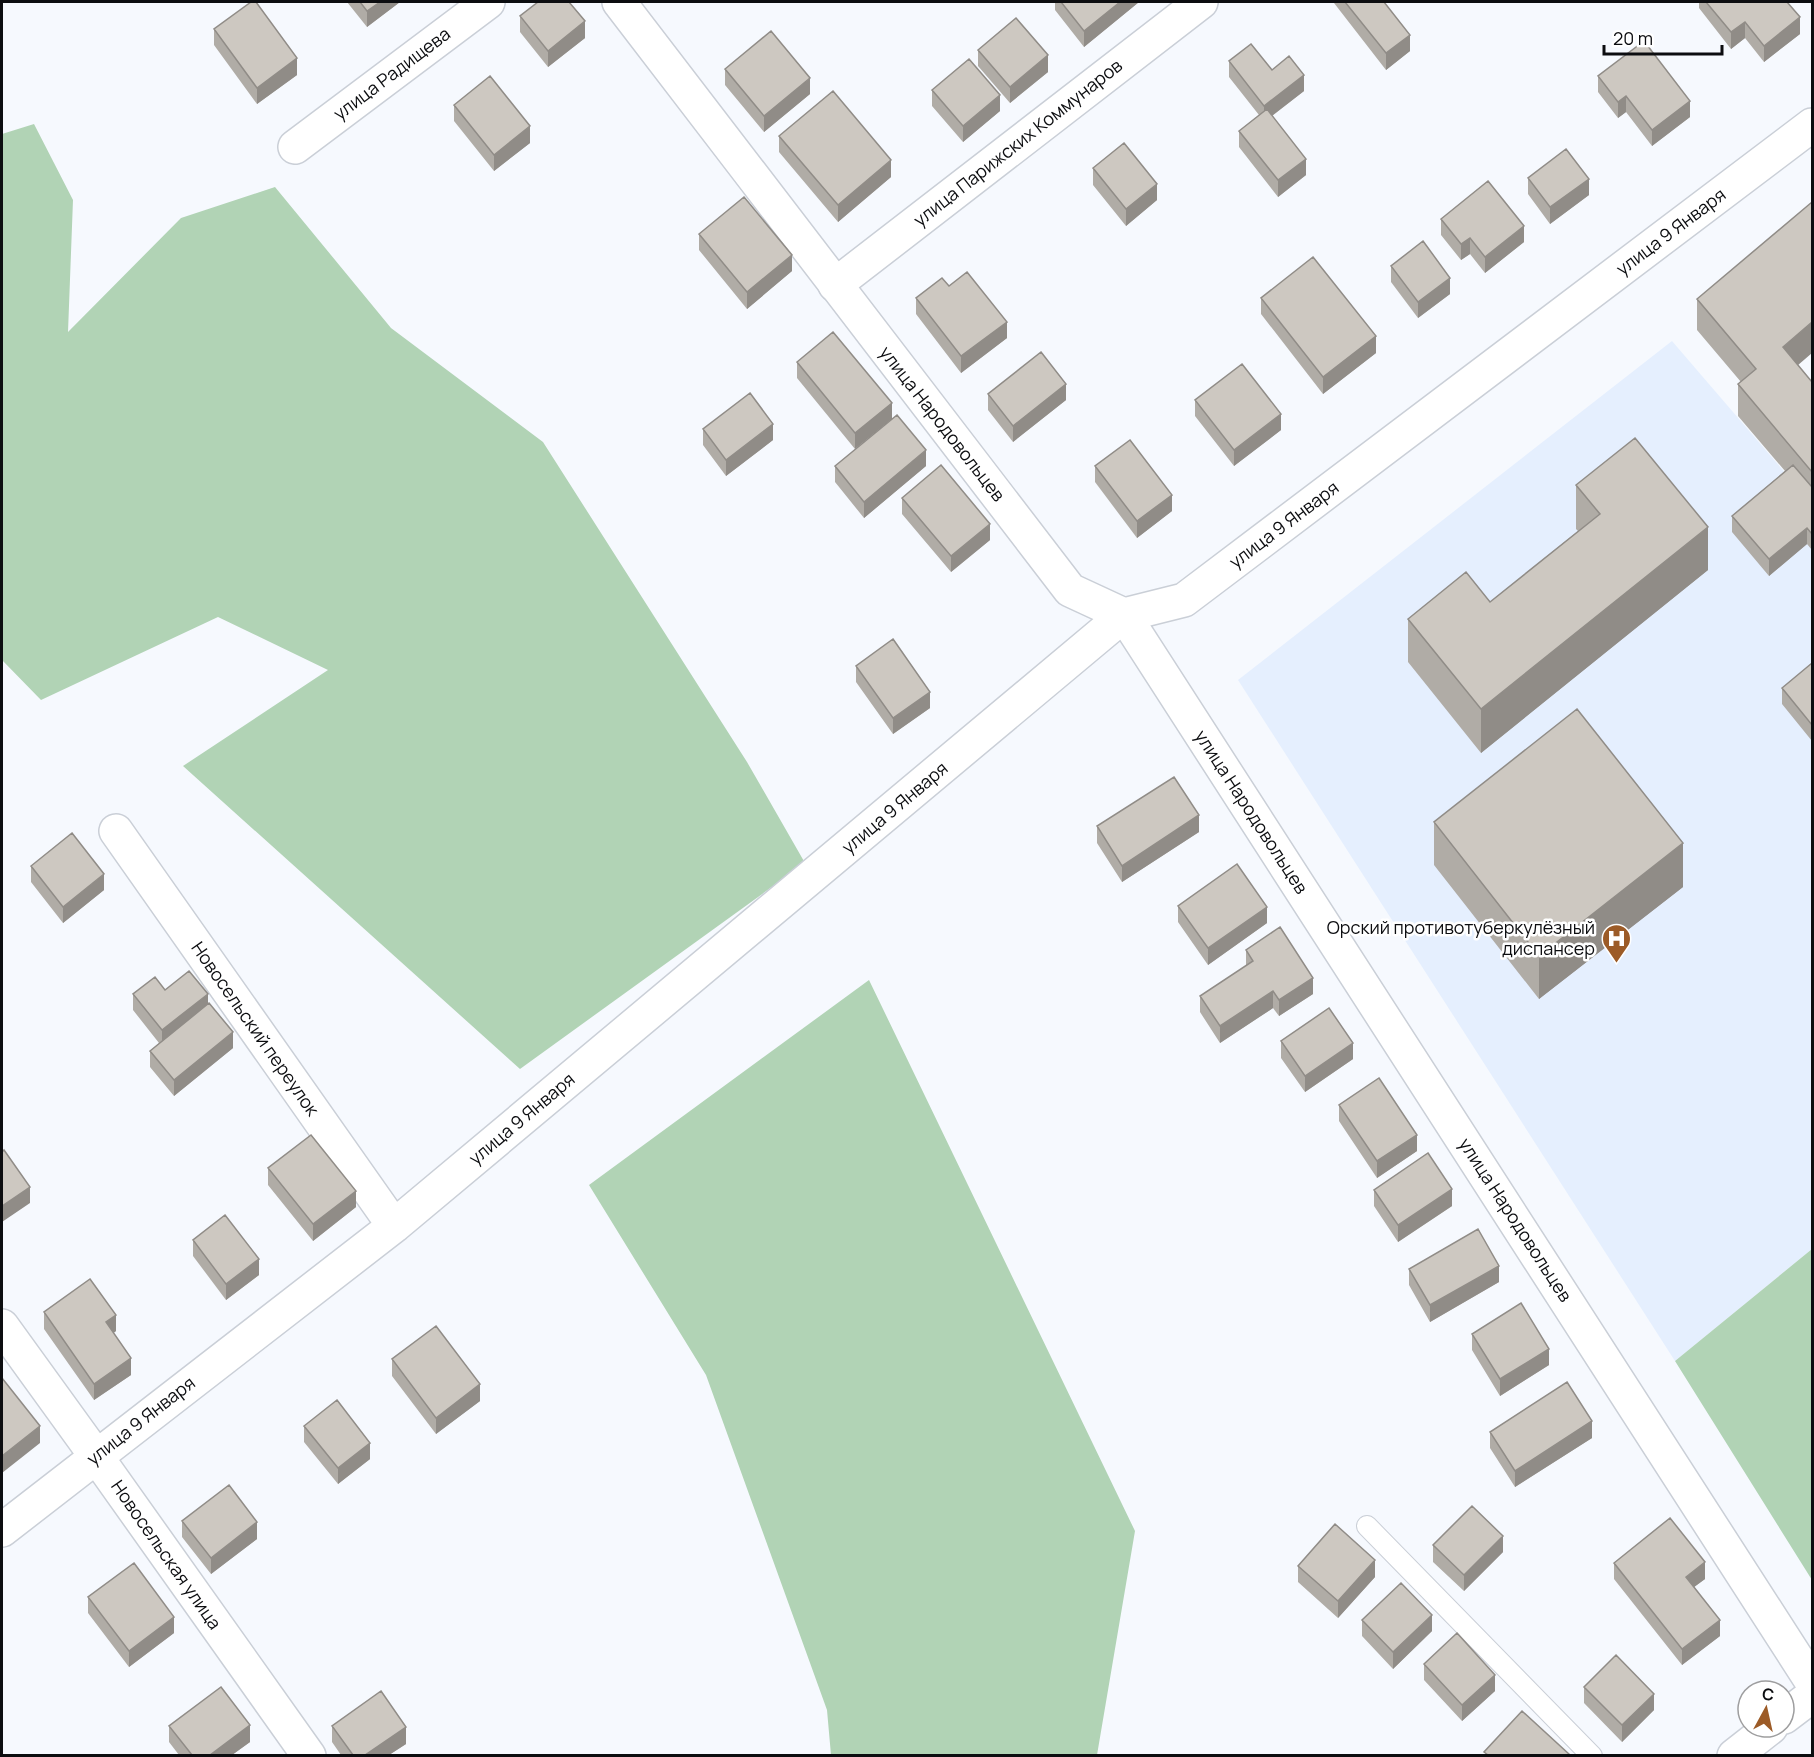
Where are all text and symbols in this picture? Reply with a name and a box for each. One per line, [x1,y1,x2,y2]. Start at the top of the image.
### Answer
scale bar [1604,18,1722,56]
street label: улица Радищева [328,21,455,125]
text: 20 m [1613,26,1653,50]
street label: улица Парижских Коммунаров [908,53,1127,231]
street label: улица 9 Января [1611,182,1730,280]
street label: улица Народовольцев [875,341,1011,506]
street label: улица 9 Января [1224,475,1343,573]
street label: улица Народовольцев [1190,725,1314,898]
street label: улица 9 Января [836,756,952,859]
place label: Орский противотуберкулёзный диспансер [1327,915,1595,960]
hospital icon: Орский противотуберкулёзный диспансер [1600,922,1632,964]
street label: Новосельский переулок [186,937,326,1121]
street label: улица 9 Января [463,1067,579,1170]
street label: улица Народовольцев [1454,1133,1578,1306]
street label: улица 9 Января [81,1370,200,1470]
street label: Новосельская улица [106,1475,227,1634]
north arrow [1736,1679,1796,1739]
text: С [1761,1682,1776,1706]

